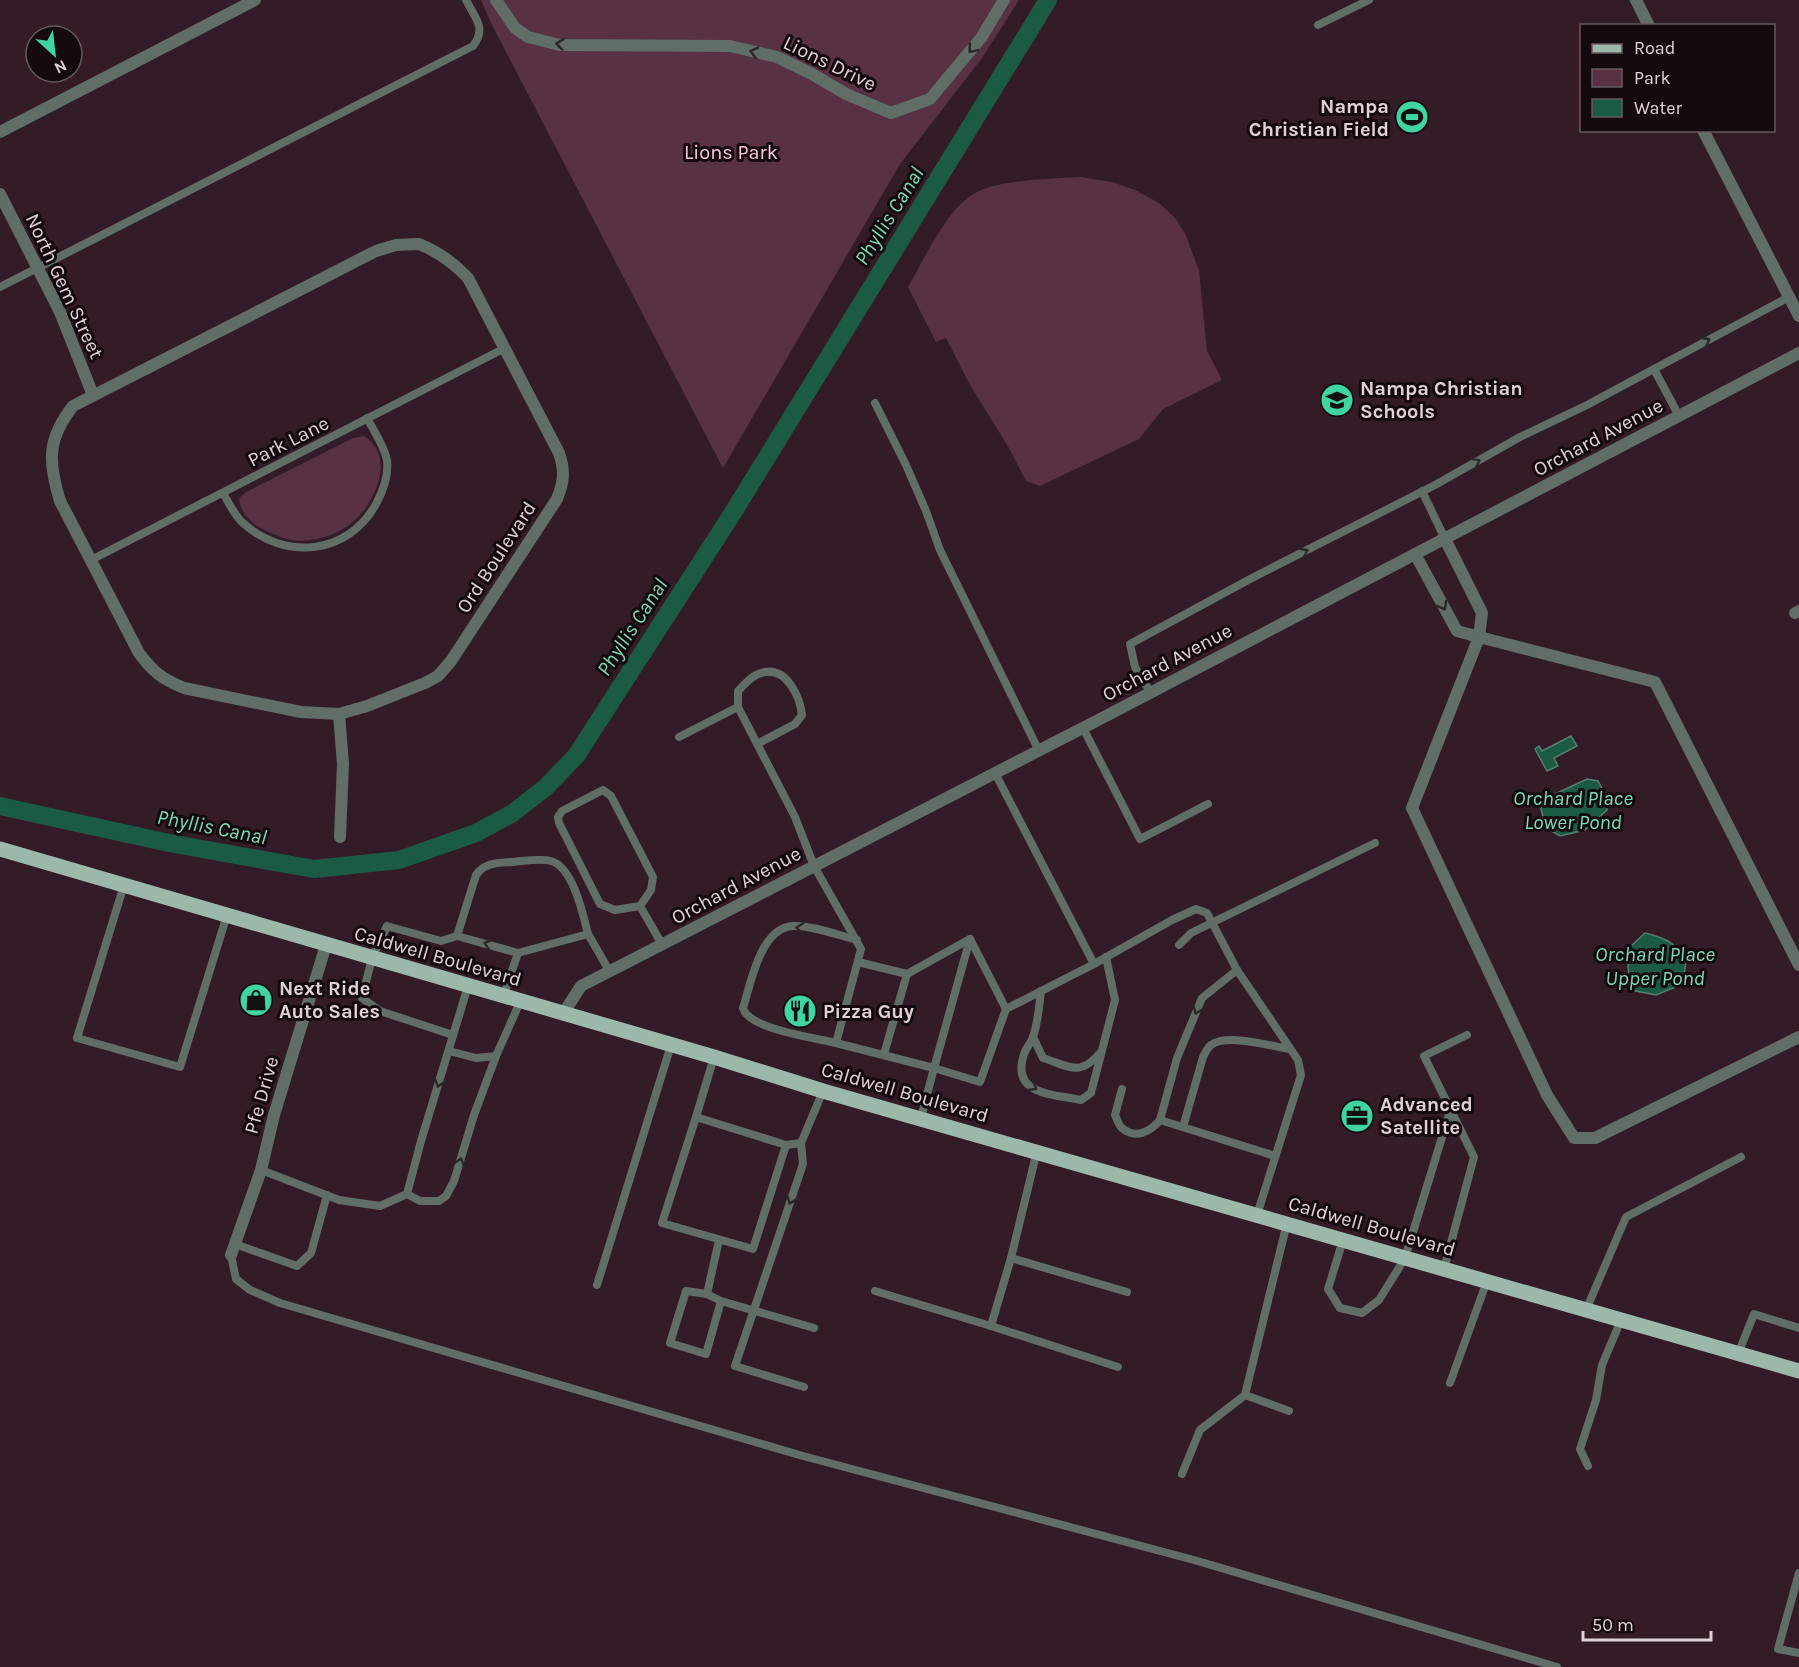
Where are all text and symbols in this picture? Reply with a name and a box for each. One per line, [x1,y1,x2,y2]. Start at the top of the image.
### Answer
north arrow [24,24,84,84]
legend [1580,24,1775,132]
street label: Lions Drive [780,31,880,96]
text: Road [1634,37,1675,59]
one-way arrow [555,38,564,50]
one-way arrow [968,42,979,53]
one-way arrow [749,46,759,59]
text: N [51,56,70,78]
text: Park [1634,67,1671,89]
place label: Nampa Christian Field [1249,95,1389,141]
text: Water [1634,97,1682,119]
sports icon: Nampa Christian Field [1394,99,1430,135]
park label: Lions Park [684,141,778,164]
water label: Phyllis Canal [849,162,929,270]
street label: North Gem Street [21,210,108,363]
one-way arrow [1699,337,1710,349]
place label: Nampa Christian Schools [1360,377,1523,423]
school or university icon: Nampa Christian Schools [1319,382,1355,418]
street label: Orchard Avenue [1530,394,1667,481]
street label: Park Lane [244,411,333,472]
one-way arrow [1470,457,1481,469]
street label: Ord Boulevard [452,497,541,617]
one-way arrow [1297,548,1308,559]
water label: Phyllis Canal [592,574,672,680]
one-way arrow [1436,599,1447,610]
street label: Orchard Avenue [1099,619,1236,706]
water label: Orchard Place Lower Pond [1513,786,1633,834]
water label: Phyllis Canal [155,805,269,849]
street label: Orchard Avenue [668,842,805,929]
street label: Caldwell Boulevard [352,922,524,991]
one-way arrow [795,922,804,935]
one-way arrow [483,939,494,951]
water label: Orchard Place Upper Pond [1595,942,1715,990]
place label: Next Ride Auto Sales [279,977,380,1023]
shop icon: Next Ride Auto Sales [238,982,274,1018]
restaurant icon: Pizza Guy [782,993,818,1029]
place label: Pizza Guy [823,1000,914,1023]
one-way arrow [1192,1004,1204,1015]
street label: Pfe Drive [239,1054,284,1137]
street label: Caldwell Boulevard [819,1058,991,1127]
one-way arrow [434,1077,446,1088]
one-way arrow [1027,1080,1037,1091]
place label: Advanced Satellite [1380,1093,1473,1139]
office icon: Advanced Satellite [1339,1098,1375,1134]
one-way arrow [453,1157,465,1168]
street label: Caldwell Boulevard [1286,1192,1458,1261]
one-way arrow [786,1194,799,1205]
scale bar [1583,1604,1710,1642]
text: 50 m [1592,1614,1634,1636]

